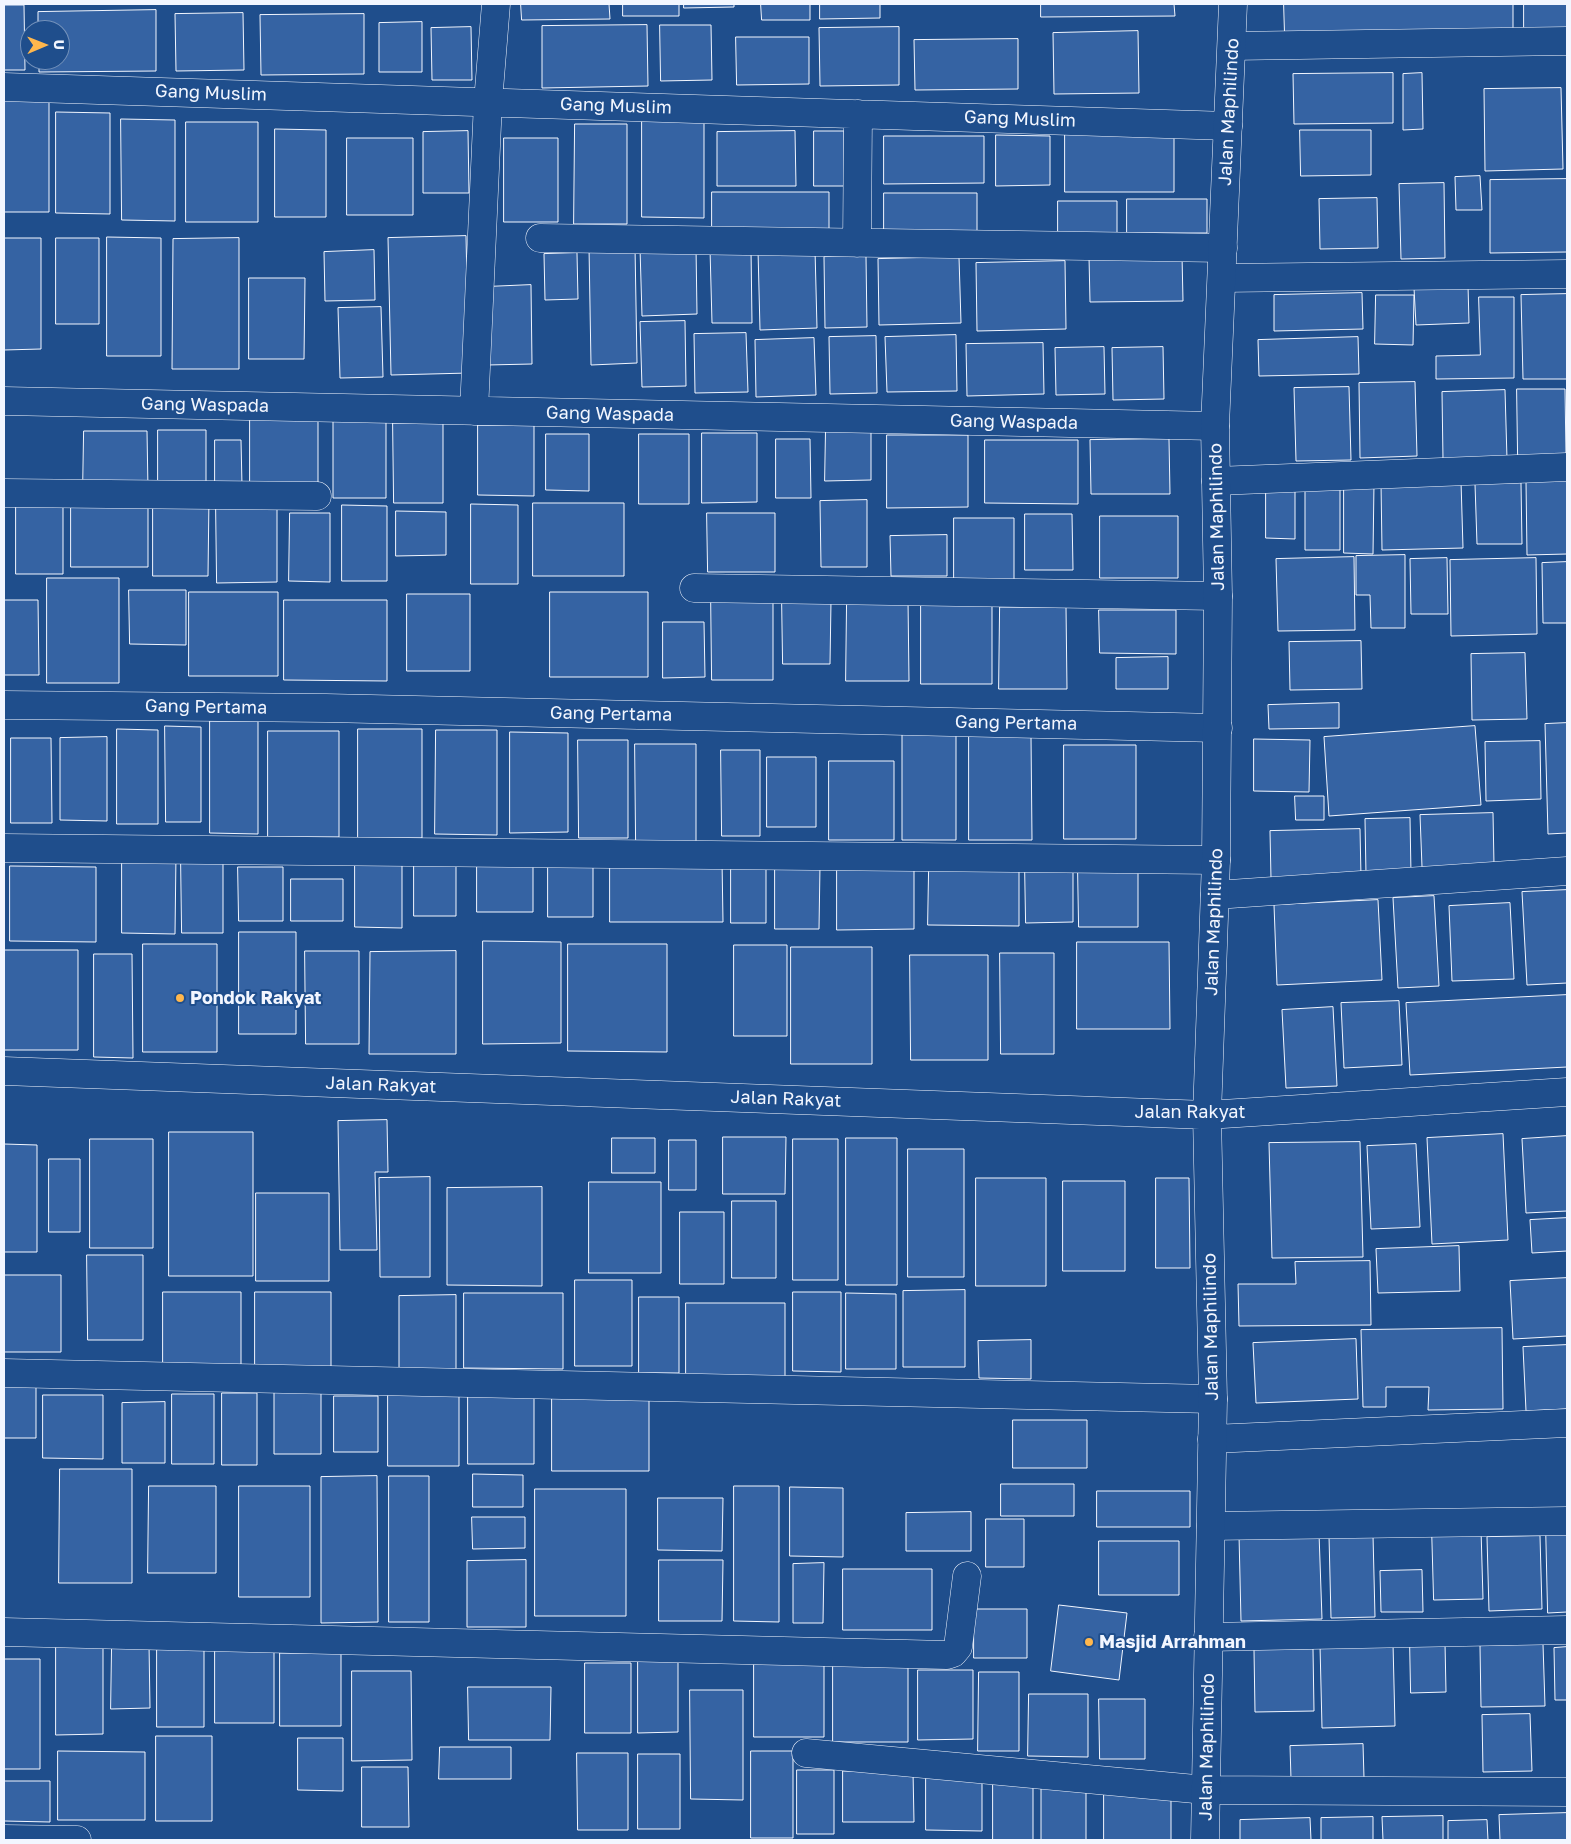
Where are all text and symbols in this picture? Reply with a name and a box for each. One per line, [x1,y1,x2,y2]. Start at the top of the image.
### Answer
north arrow [20,20,70,70]
street label: Jalan Maphilindo [1214,38,1244,186]
text: U [51,39,68,50]
street label: Gang Muslim [155,80,267,106]
street label: Gang Muslim [560,93,672,119]
street label: Gang Muslim [964,106,1076,132]
street label: Gang Waspada [141,393,269,417]
street label: Gang Waspada [546,402,674,426]
street label: Gang Waspada [950,410,1078,434]
street label: Jalan Maphilindo [1205,443,1229,591]
street label: Gang Pertama [145,695,267,719]
street label: Gang Pertama [550,702,672,726]
street label: Gang Pertama [955,711,1077,735]
street label: Jalan Maphilindo [1201,848,1227,996]
place label: Pondok Rakyat [190,987,322,1009]
marker: Pondok Rakyat [174,992,186,1004]
street label: Jalan Rakyat [325,1072,437,1098]
street label: Jalan Rakyat [730,1086,842,1112]
street label: Jalan Rakyat [1135,1101,1245,1123]
street label: Jalan Maphilindo [1199,1253,1223,1401]
place label: Masjid Arrahman [1099,1631,1246,1653]
marker: Masjid Arrahman [1083,1636,1095,1648]
street label: Jalan Maphilindo [1195,1673,1219,1821]

